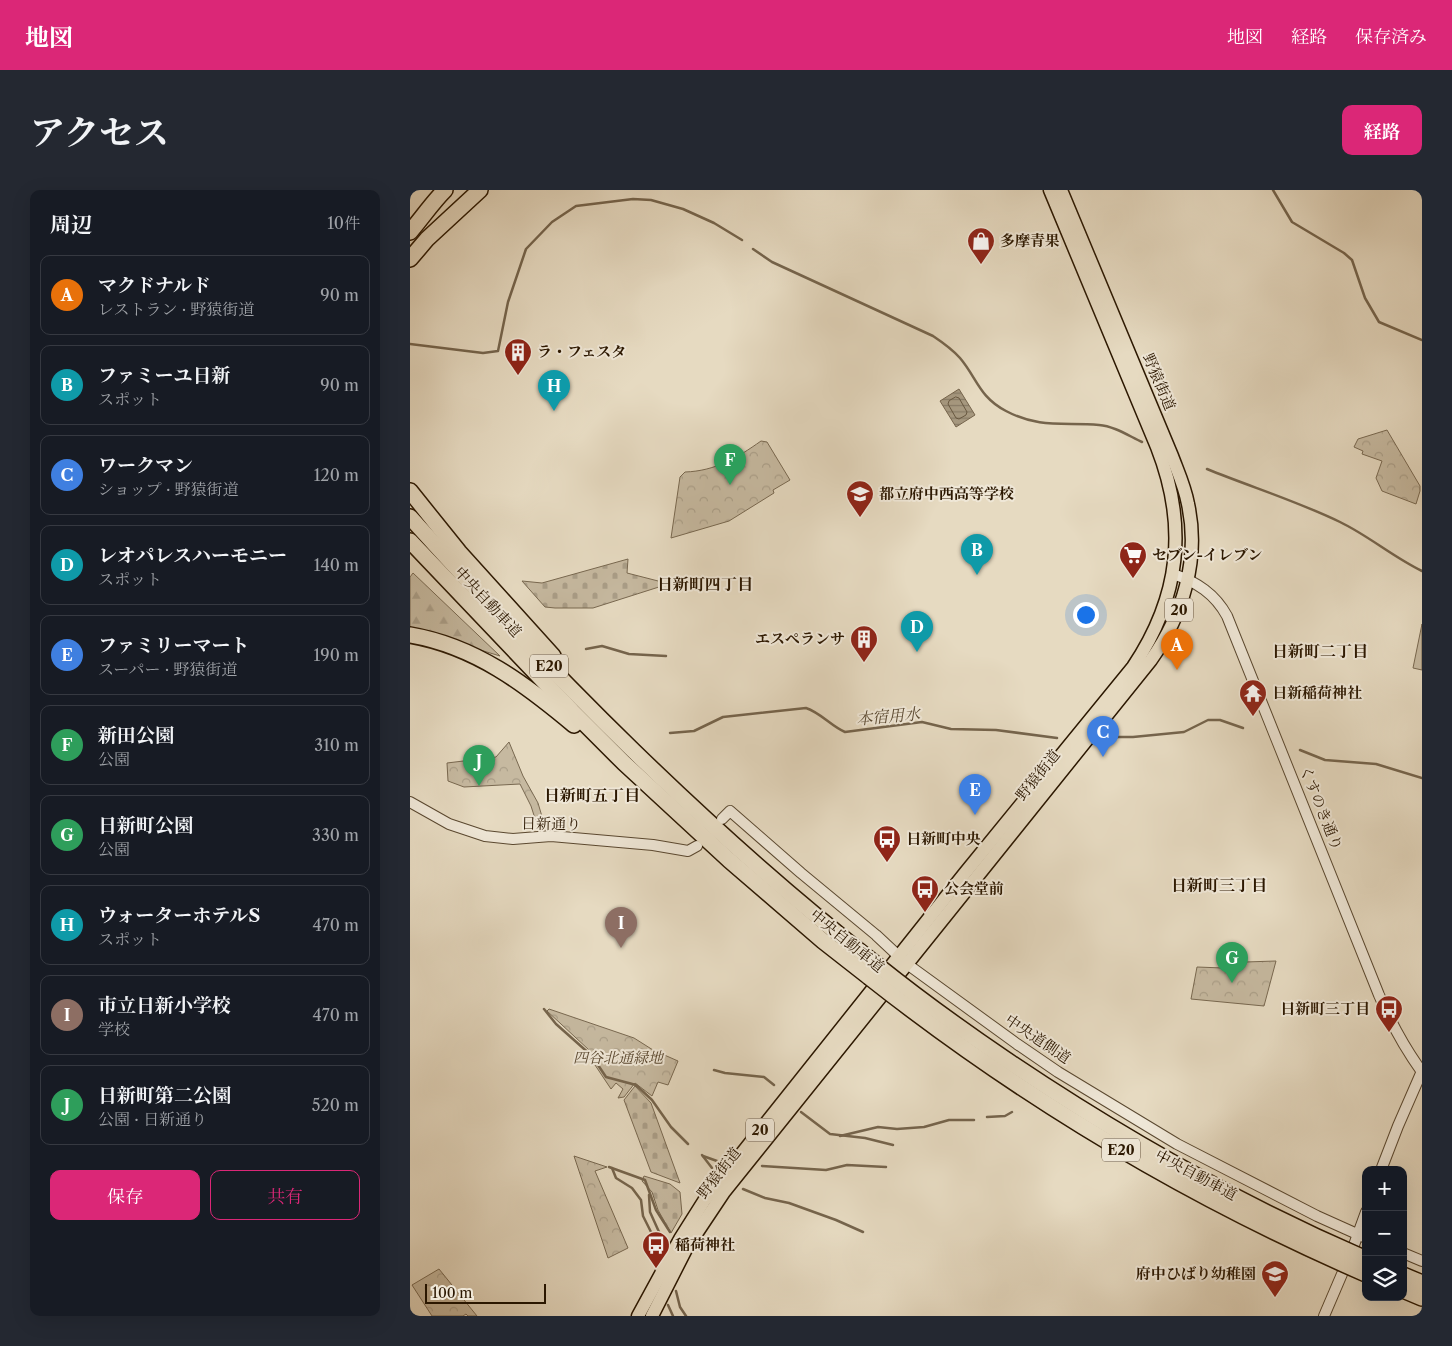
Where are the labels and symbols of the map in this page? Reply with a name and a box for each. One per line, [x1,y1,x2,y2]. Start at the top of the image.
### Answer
shop icon: 多摩青果 [966,226,996,265]
place label: 多摩青果 [1000,231,1060,250]
building icon: ラ・フェスタ [503,337,533,376]
place label: ラ・フェスタ [537,342,626,361]
street label: 野猿街道 [1139,350,1180,413]
pin: H [538,370,570,411]
pin: F [714,444,746,485]
school or university icon: 都立府中西高等学校 [845,479,875,518]
place label: 都立府中西高等学校 [879,484,1014,503]
pin: B [961,534,993,575]
supermarket icon: セブン-イレブン [1118,540,1148,579]
place label: セブン-イレブン [1152,545,1262,564]
street label: 中央自動車道 [451,562,526,641]
district label: 日新町四丁目 [657,574,753,594]
road number: 20 [1165,598,1193,622]
your location [1073,602,1099,628]
pin: D [901,611,933,652]
building icon: エスペランサ [849,624,879,663]
place label: エスペランサ [755,629,845,648]
pin: A [1161,629,1193,670]
district label: 日新町二丁目 [1272,641,1368,661]
road number: E20 [530,654,568,678]
temple icon: 日新稲荷神社 [1238,678,1268,717]
place label: 日新稲荷神社 [1272,683,1362,702]
water label: 本宿用水 [855,703,923,729]
pin: C [1087,716,1119,757]
pin: J [463,745,495,786]
street label: 野猿街道 [1011,745,1064,804]
street label: くすのき通り [1296,763,1347,853]
pin: E [959,774,991,815]
district label: 日新町五丁目 [544,785,640,805]
street label: 日新通り [521,813,581,834]
bus stop icon: 日新町中央 [872,824,902,863]
place label: 日新町中央 [906,829,981,848]
bus stop icon: 公会堂前 [910,874,940,913]
district label: 日新町三丁目 [1171,875,1267,895]
place label: 公会堂前 [944,879,1004,898]
street label: 中央自動車道 [806,905,888,976]
pin: I [605,907,637,948]
pin: G [1216,942,1248,983]
bus stop icon: 日新町三丁目 [1374,994,1404,1033]
place label: 日新町三丁目 [1280,999,1370,1018]
street label: 中央道側道 [1002,1010,1075,1067]
park label: 四谷北通緑地 [573,1048,665,1067]
road number: 20 [746,1118,774,1142]
road number: E20 [1102,1138,1140,1162]
street label: 野猿街道 [693,1143,745,1202]
street label: 中央自動車道 [1152,1145,1240,1204]
bus stop icon: 稲荷神社 [641,1230,671,1269]
place label: 稲荷神社 [675,1235,735,1254]
school or university icon: 府中ひばり幼稚園 [1260,1259,1290,1298]
place label: 府中ひばり幼稚園 [1136,1264,1256,1283]
scale bar [425,1281,546,1304]

